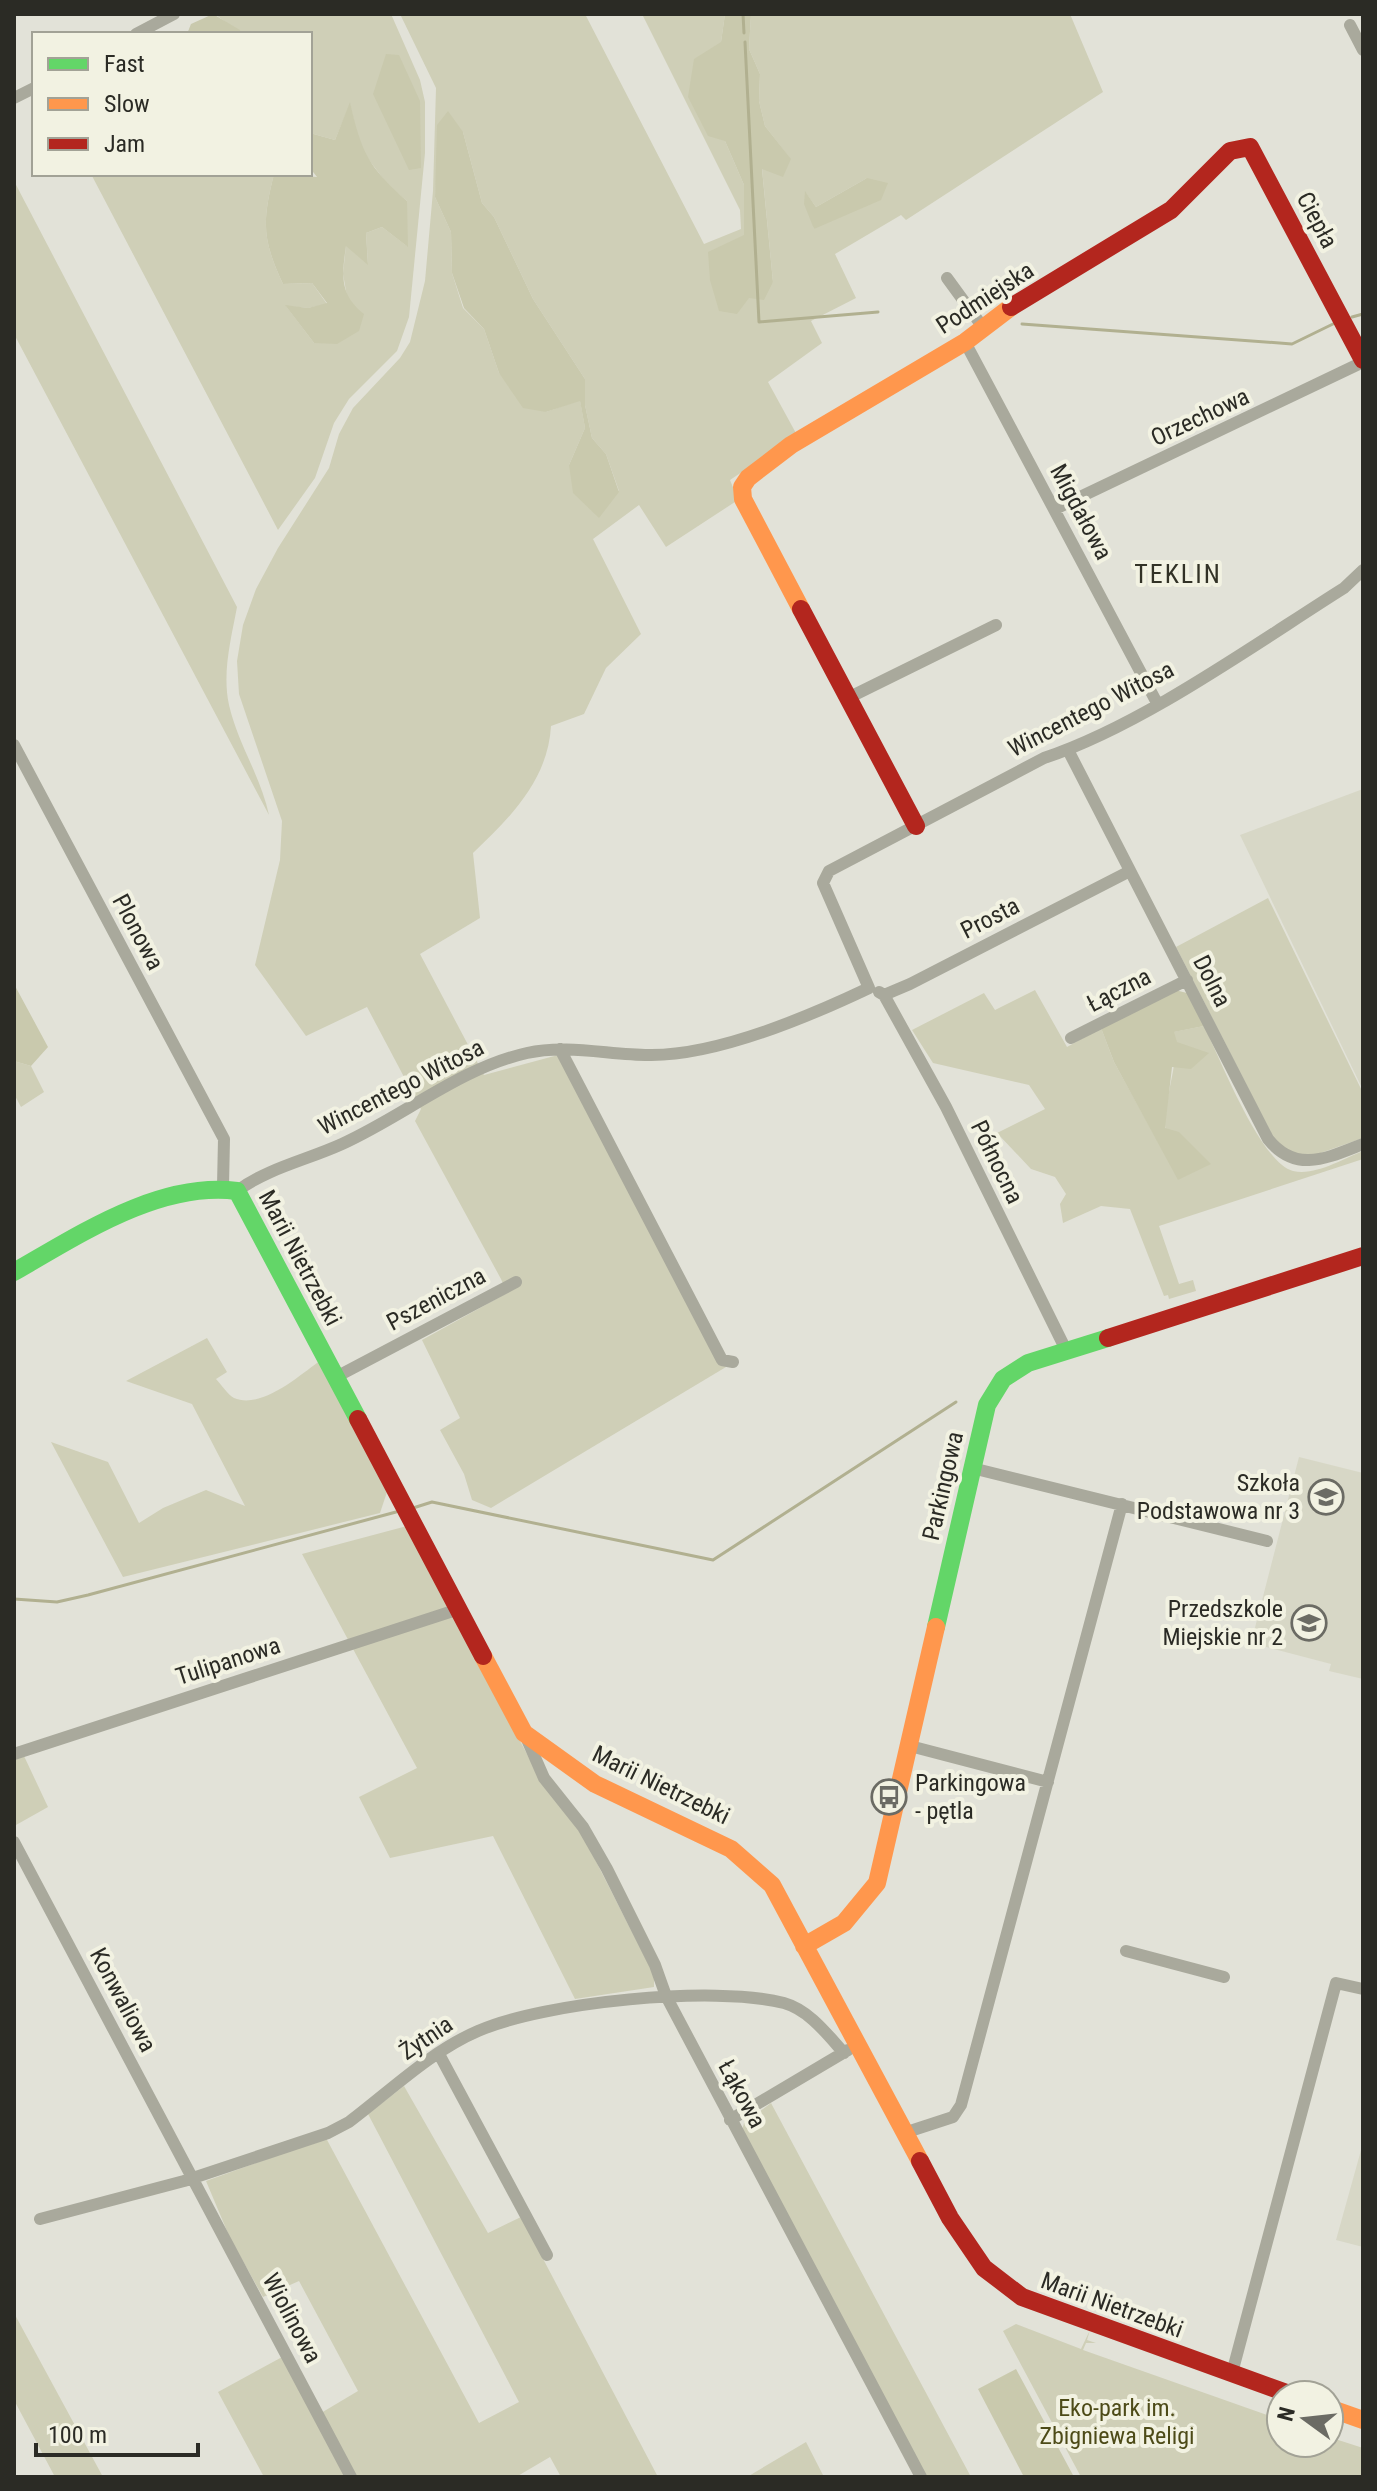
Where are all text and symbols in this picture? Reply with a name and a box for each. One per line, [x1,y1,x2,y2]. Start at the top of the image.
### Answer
legend [32,32,312,176]
text: Fast [104,50,145,78]
text: Slow [104,90,150,118]
text: Jam [104,130,145,158]
street label: Ciepła [1291,187,1343,253]
street label: Podmiejska [931,256,1039,340]
street label: Orzechowa [1146,382,1254,452]
street label: Migdałowa [1044,460,1118,564]
district label: TEKLIN [1134,559,1222,589]
street label: Wincentego Witosa [1003,655,1179,763]
street label: Plonowa [106,889,170,975]
street label: Prosta [956,891,1024,945]
street label: Dolna [1187,950,1237,1012]
street label: Łączna [1083,962,1155,1018]
street label: Wincentego Witosa [313,1033,489,1141]
street label: Północna [965,1116,1029,1208]
street label: Marii Nietrzebki [253,1186,347,1330]
street label: Pszeniczna [382,1261,490,1337]
street label: Parkingowa [917,1429,969,1543]
place label: Szkoła Podstawowa nr 3 [1137,1469,1300,1525]
school or university icon: Szkoła Podstawowa nr 3 [1307,1478,1345,1516]
place label: Przedszkole Miejskie nr 2 [1162,1595,1283,1651]
school or university icon: Przedszkole Miejskie nr 2 [1290,1604,1328,1642]
street label: Tulipanowa [172,1631,284,1691]
street label: Marii Nietrzebki [588,1740,734,1830]
place label: Parkingowa - pętla [915,1769,1026,1825]
bus stop icon: Parkingowa - pętla [870,1778,908,1816]
street label: Konwaliowa [84,1943,162,2057]
street label: Żytnia [394,2010,458,2066]
street label: Łąkowa [713,2055,771,2133]
street label: Marii Nietrzebki [1037,2266,1187,2344]
street label: Wiolinowa [257,2268,327,2368]
north arrow [1265,2379,1345,2459]
park label: Eko-park im. Zbigniewa Religi [1039,2394,1195,2450]
text: N [1272,2404,1300,2424]
scale bar [36,2407,198,2457]
text: 100 m [48,2421,107,2449]

